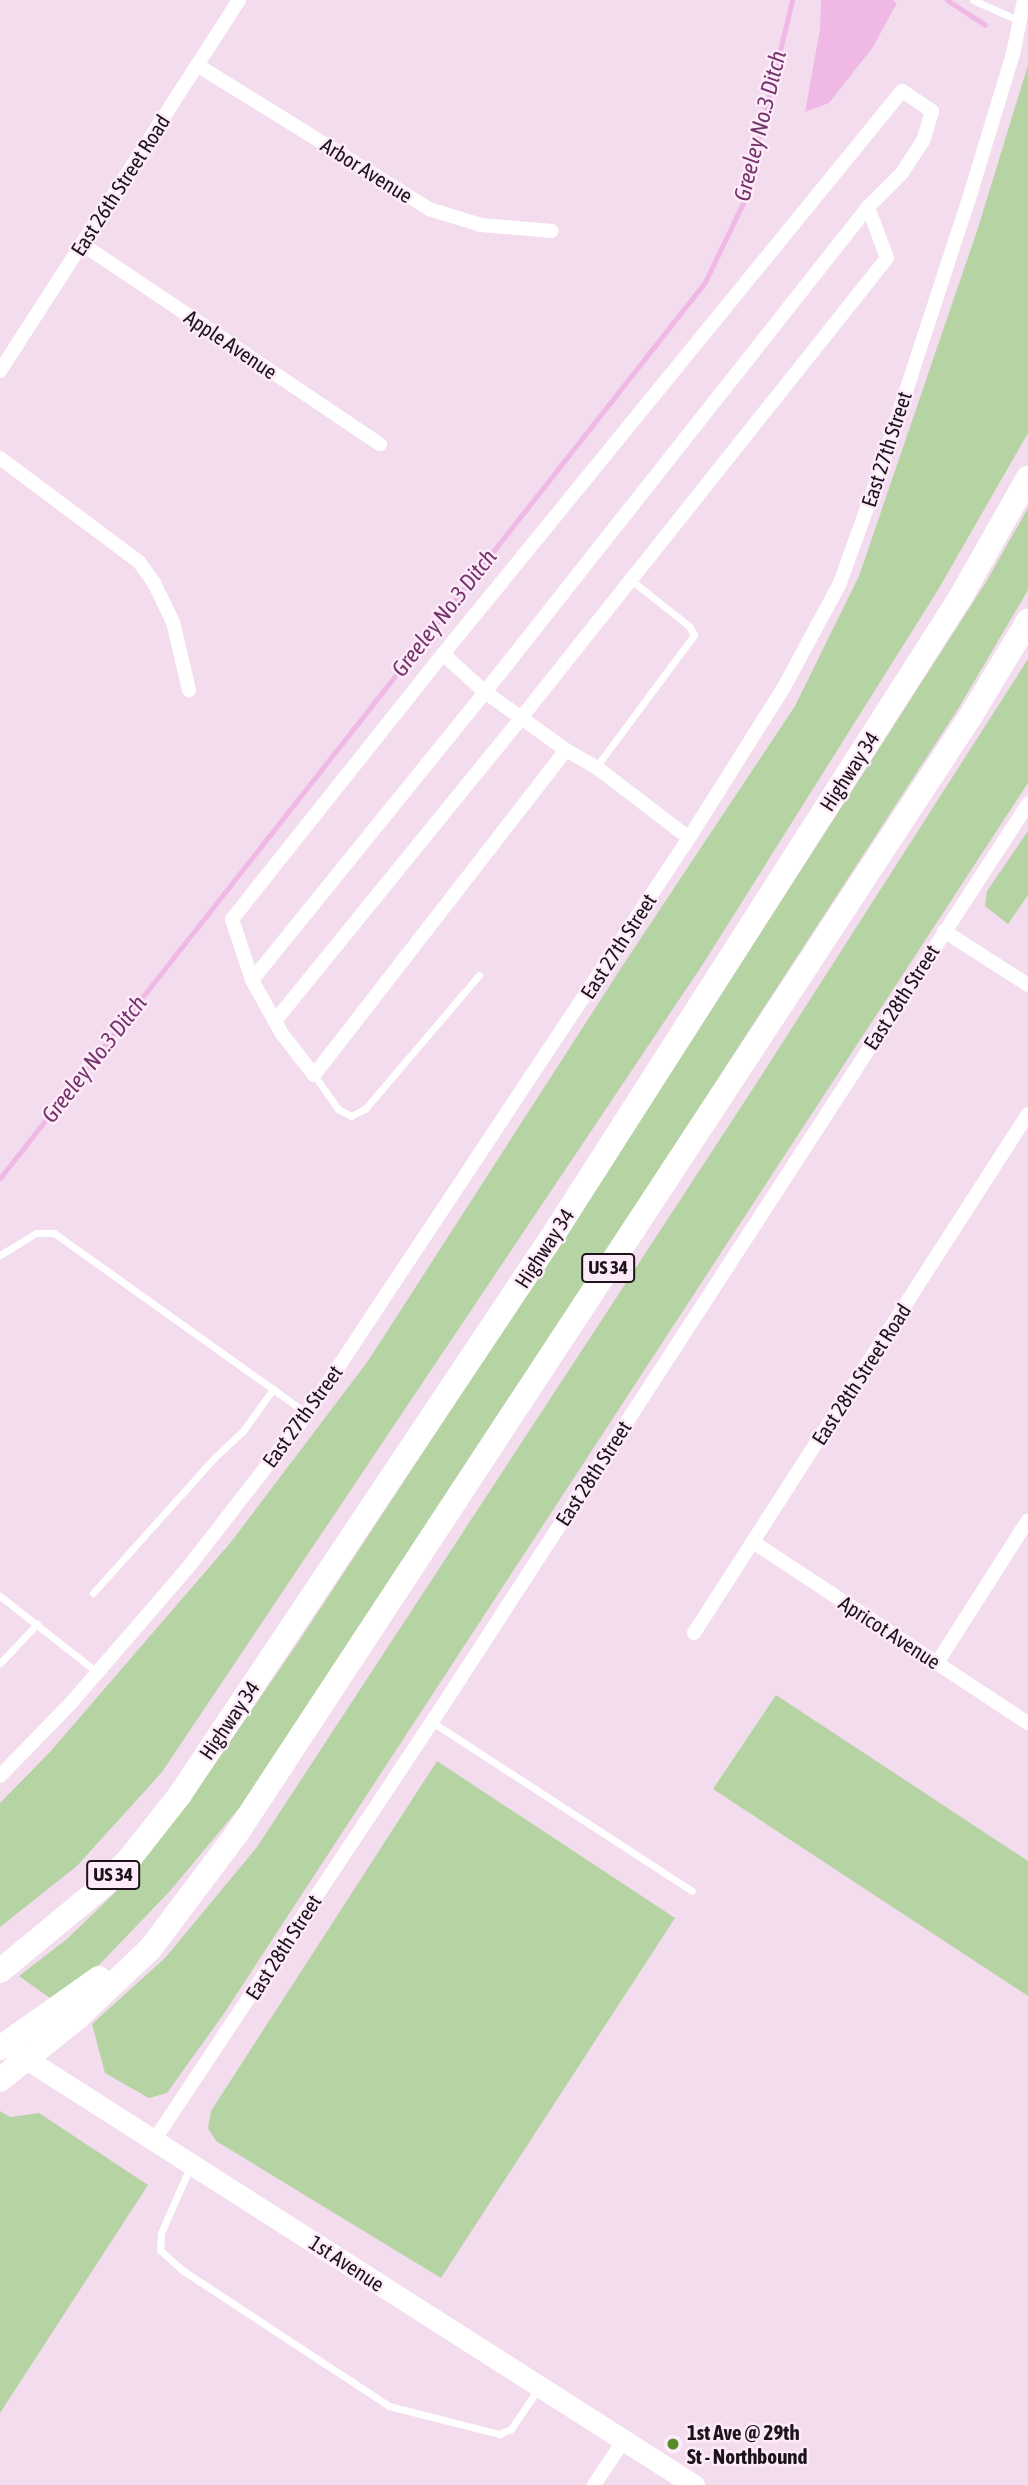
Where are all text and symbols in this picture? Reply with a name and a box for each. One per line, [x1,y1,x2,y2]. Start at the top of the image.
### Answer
water label: Greeley No.3 Ditch [728,48,792,204]
street label: East 26th Street Road [65,110,175,260]
street label: Arbor Avenue [316,132,418,208]
street label: Apple Avenue [180,304,282,384]
street label: East 27th Street [855,388,917,510]
water label: Greeley No.3 Ditch [386,544,502,682]
street label: Highway 34 [814,727,884,815]
street label: East 27th Street [575,889,661,1003]
street label: East 28th Street [858,940,944,1054]
water label: Greeley No.3 Ditch [36,990,152,1128]
street label: Highway 34 [509,1204,579,1292]
road number: US 34 [580,1252,636,1284]
street label: East 28th Street Road [806,1299,916,1449]
street label: East 27th Street [257,1360,347,1472]
street label: East 28th Street [550,1416,636,1530]
street label: Apricot Avenue [835,1590,945,1674]
street label: Highway 34 [194,1676,264,1764]
road number: US 34 [85,1859,141,1890]
street label: East 28th Street [240,1890,326,2004]
street label: 1st Avenue [305,2229,389,2297]
place label: 1st Ave @ 29th St - Northbound [687,2419,807,2469]
marker: 1st Ave @ 29th St - Northbound [665,2436,681,2452]

